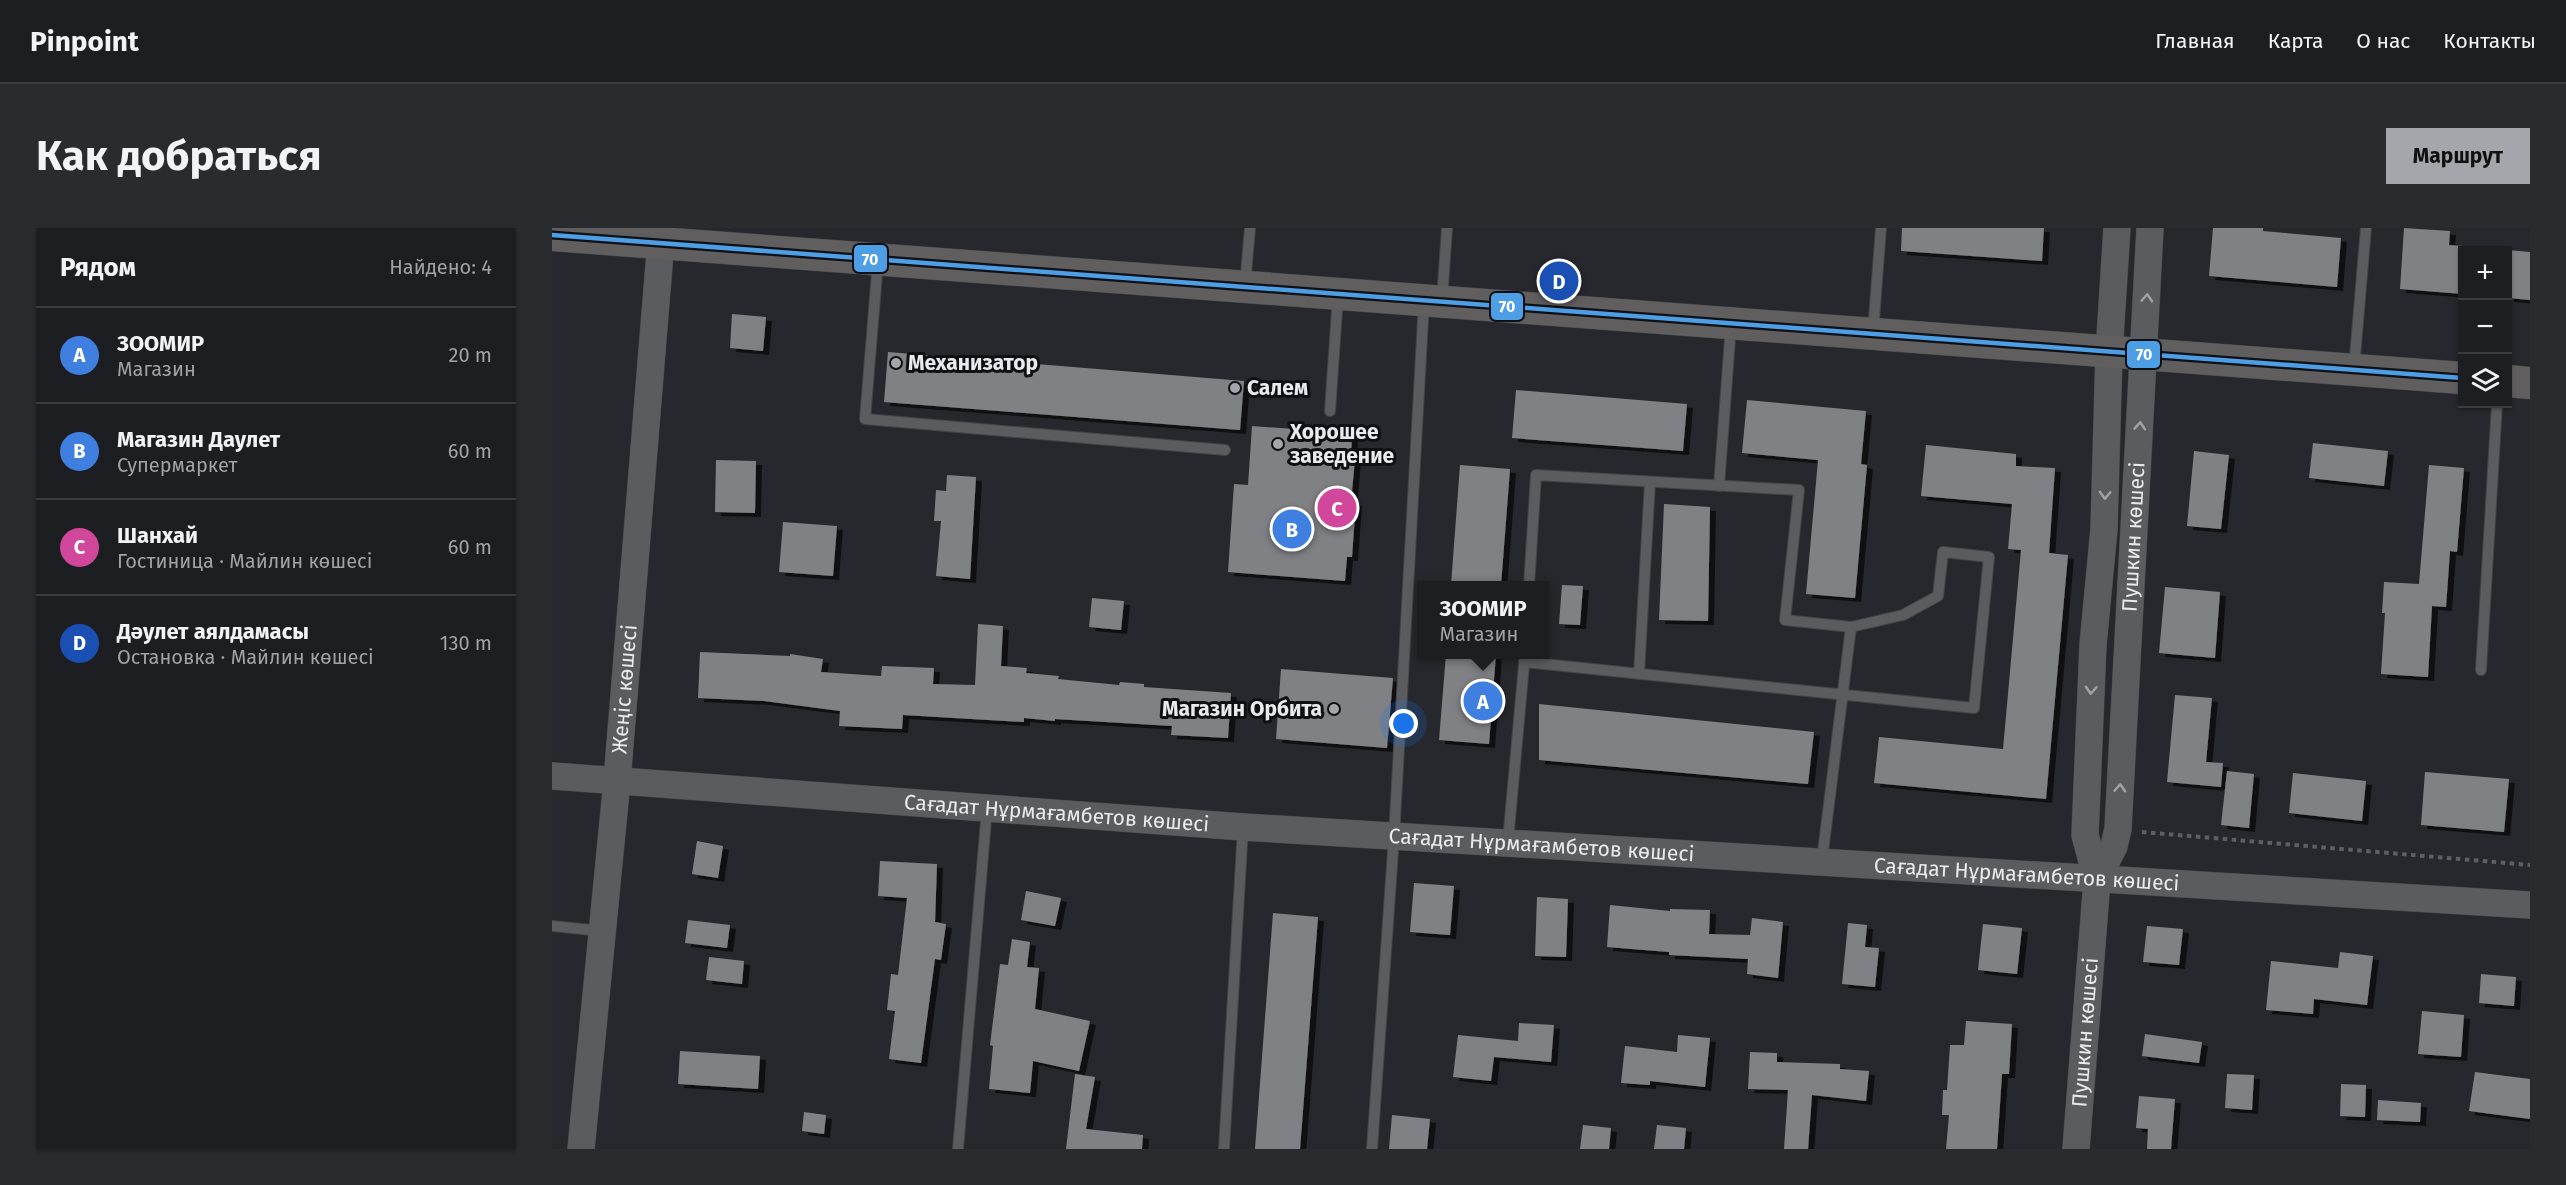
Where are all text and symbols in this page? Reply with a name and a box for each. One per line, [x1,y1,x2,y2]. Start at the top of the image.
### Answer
text: Pinpoint [30,25,139,58]
text: Главная [2155,28,2235,54]
text: Карта [2268,28,2323,54]
text: О нас [2356,28,2410,54]
text: Контакты [2443,28,2536,54]
button: Маршрут [2386,128,2530,184]
text: Как добраться [36,131,322,181]
line badge: 70 [853,244,888,273]
map controls [2458,246,2512,408]
button: + [2458,246,2512,300]
text: 70 [862,250,878,269]
text: Рядом [60,252,136,283]
text: Найдено: 4 [389,255,492,279]
pin: D [1540,259,1578,304]
line badge: 70 [1490,292,1524,321]
one-way arrow [2140,293,2153,302]
text: 70 [1499,297,1515,316]
button: − [2458,300,2512,354]
text: ЗООМИР [117,330,204,357]
line badge: 70 [2126,340,2161,369]
text: A [74,343,85,367]
text: 20 m [449,343,492,367]
text: 70 [2136,345,2152,364]
place label: Механизатор [908,350,1038,376]
button: layers [2458,354,2512,408]
marker: Механизатор [889,356,903,370]
text: Магазин [117,357,196,381]
place label: Салем [1247,375,1308,401]
marker: Салем [1228,381,1242,395]
place label: Хорошее заведение [1289,419,1395,469]
one-way arrow [2133,421,2146,430]
text: Магазин Даулет [117,426,280,453]
marker: Хорошее заведение [1271,437,1285,451]
text: B [73,439,86,463]
text: 60 m [448,439,492,463]
text: Супермаркет [117,453,237,477]
street label: Пушкин көшесі [2117,461,2151,612]
pin: C [1318,486,1356,530]
one-way arrow [2098,491,2111,500]
pin: B [1272,506,1312,552]
text: Шанхай [117,522,198,549]
text: C [74,535,85,559]
text: 60 m [448,535,492,559]
text: Гостиница · Майлин көшесі [117,549,372,573]
popup [1417,581,1549,659]
text: ЗООМИР [1439,595,1527,622]
text: Дәулет аялдамасы [117,618,309,645]
text: Магазин [1439,622,1518,646]
street label: Жеңіс көшесі [606,623,643,755]
text: D [73,631,86,655]
text: 130 m [440,631,492,655]
text: Остановка · Майлин көшесі [117,645,374,669]
pin: A [1464,678,1502,724]
one-way arrow [2085,685,2098,694]
place label: Магазин Орбита [1162,696,1322,722]
marker: Магазин Орбита [1327,702,1341,716]
your location [1389,709,1418,738]
one-way arrow [2113,784,2126,793]
street label: Сағадат Нұрмағамбетов көшесі [903,789,1210,837]
street label: Сағадат Нұрмағамбетов көшесі [1388,823,1695,867]
street label: Сағадат Нұрмағамбетов көшесі [1873,852,2180,897]
street label: Пушкин көшесі [2066,957,2104,1108]

